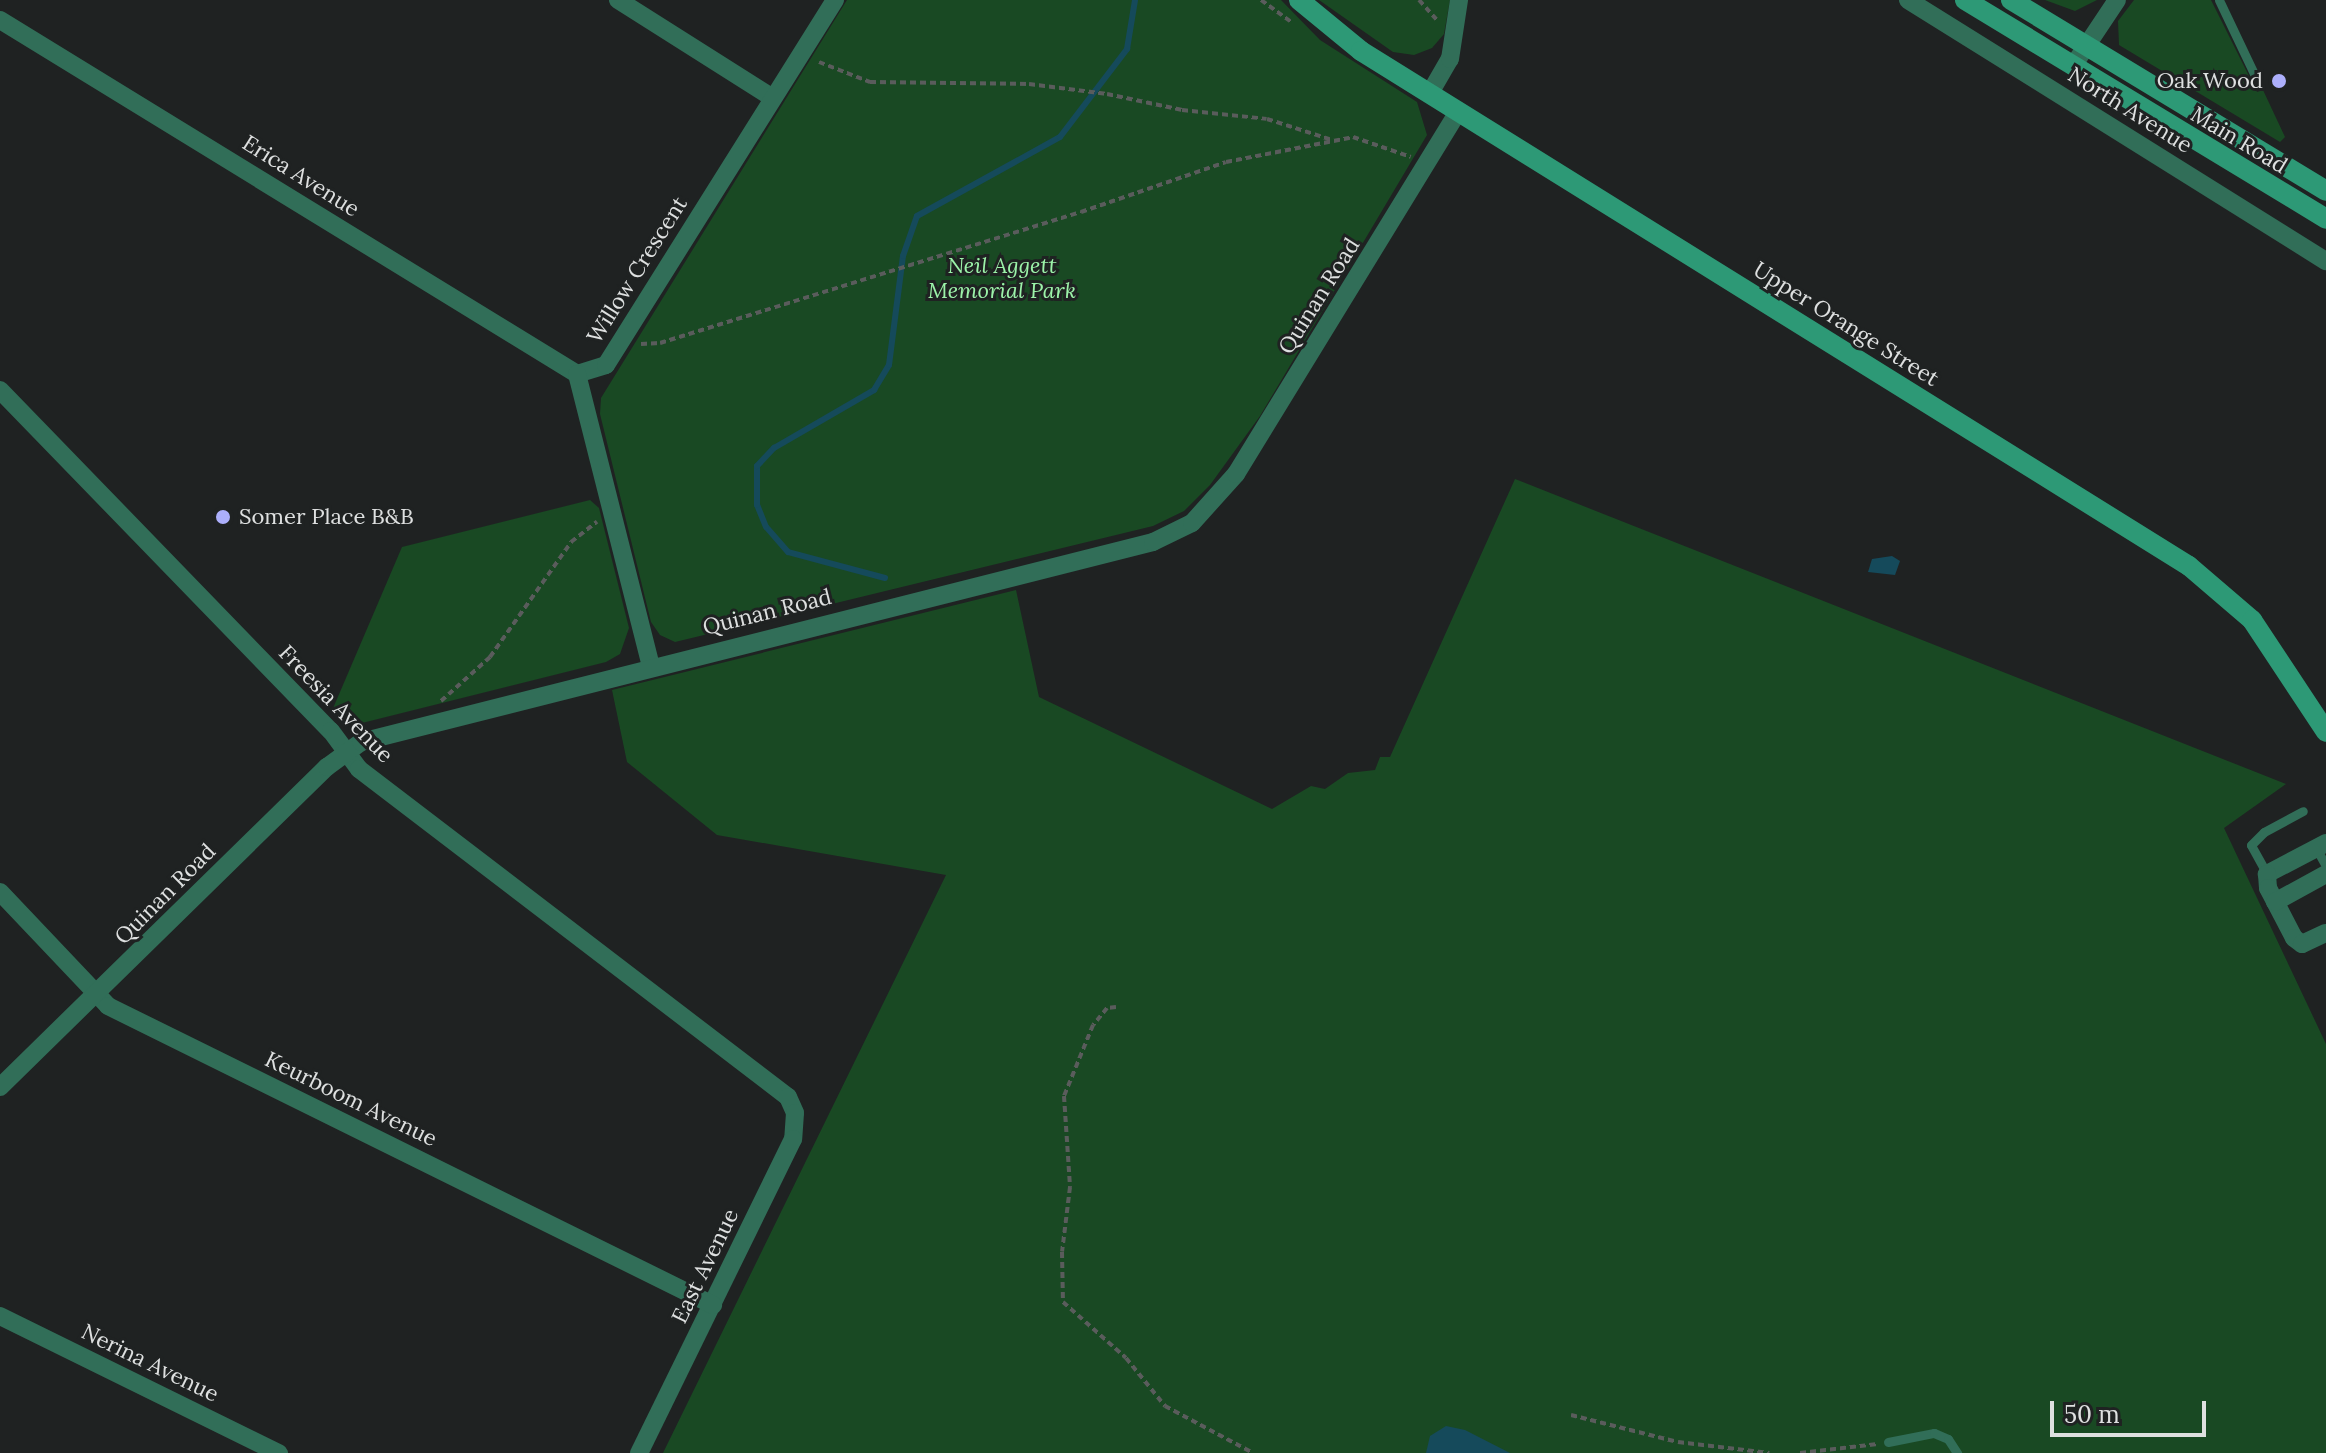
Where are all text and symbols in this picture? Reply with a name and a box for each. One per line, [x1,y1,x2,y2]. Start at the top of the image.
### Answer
street label: North Avenue [2063,61,2197,159]
place label: Oak Wood [2157,68,2263,94]
marker: Oak Wood [2270,72,2288,90]
street label: Main Road [2186,101,2292,179]
street label: Erica Avenue [238,130,364,222]
street label: Willow Crescent [581,192,693,348]
street label: Quinan Road [1273,233,1365,359]
park label: Neil Aggett Memorial Park [928,252,1076,304]
street label: Upper Orange Street [1748,256,1944,392]
place label: Somer Place B&B [239,504,414,530]
marker: Somer Place B&B [214,508,232,526]
street label: Quinan Road [700,583,834,641]
street label: Freesia Avenue [273,640,399,768]
street label: Quinan Road [109,838,221,950]
street label: Keurboom Avenue [261,1046,441,1152]
street label: East Avenue [666,1204,744,1328]
street label: Nerina Avenue [77,1318,223,1408]
scale bar [2054,1385,2210,1435]
text: 50 m [2064,1399,2120,1430]

